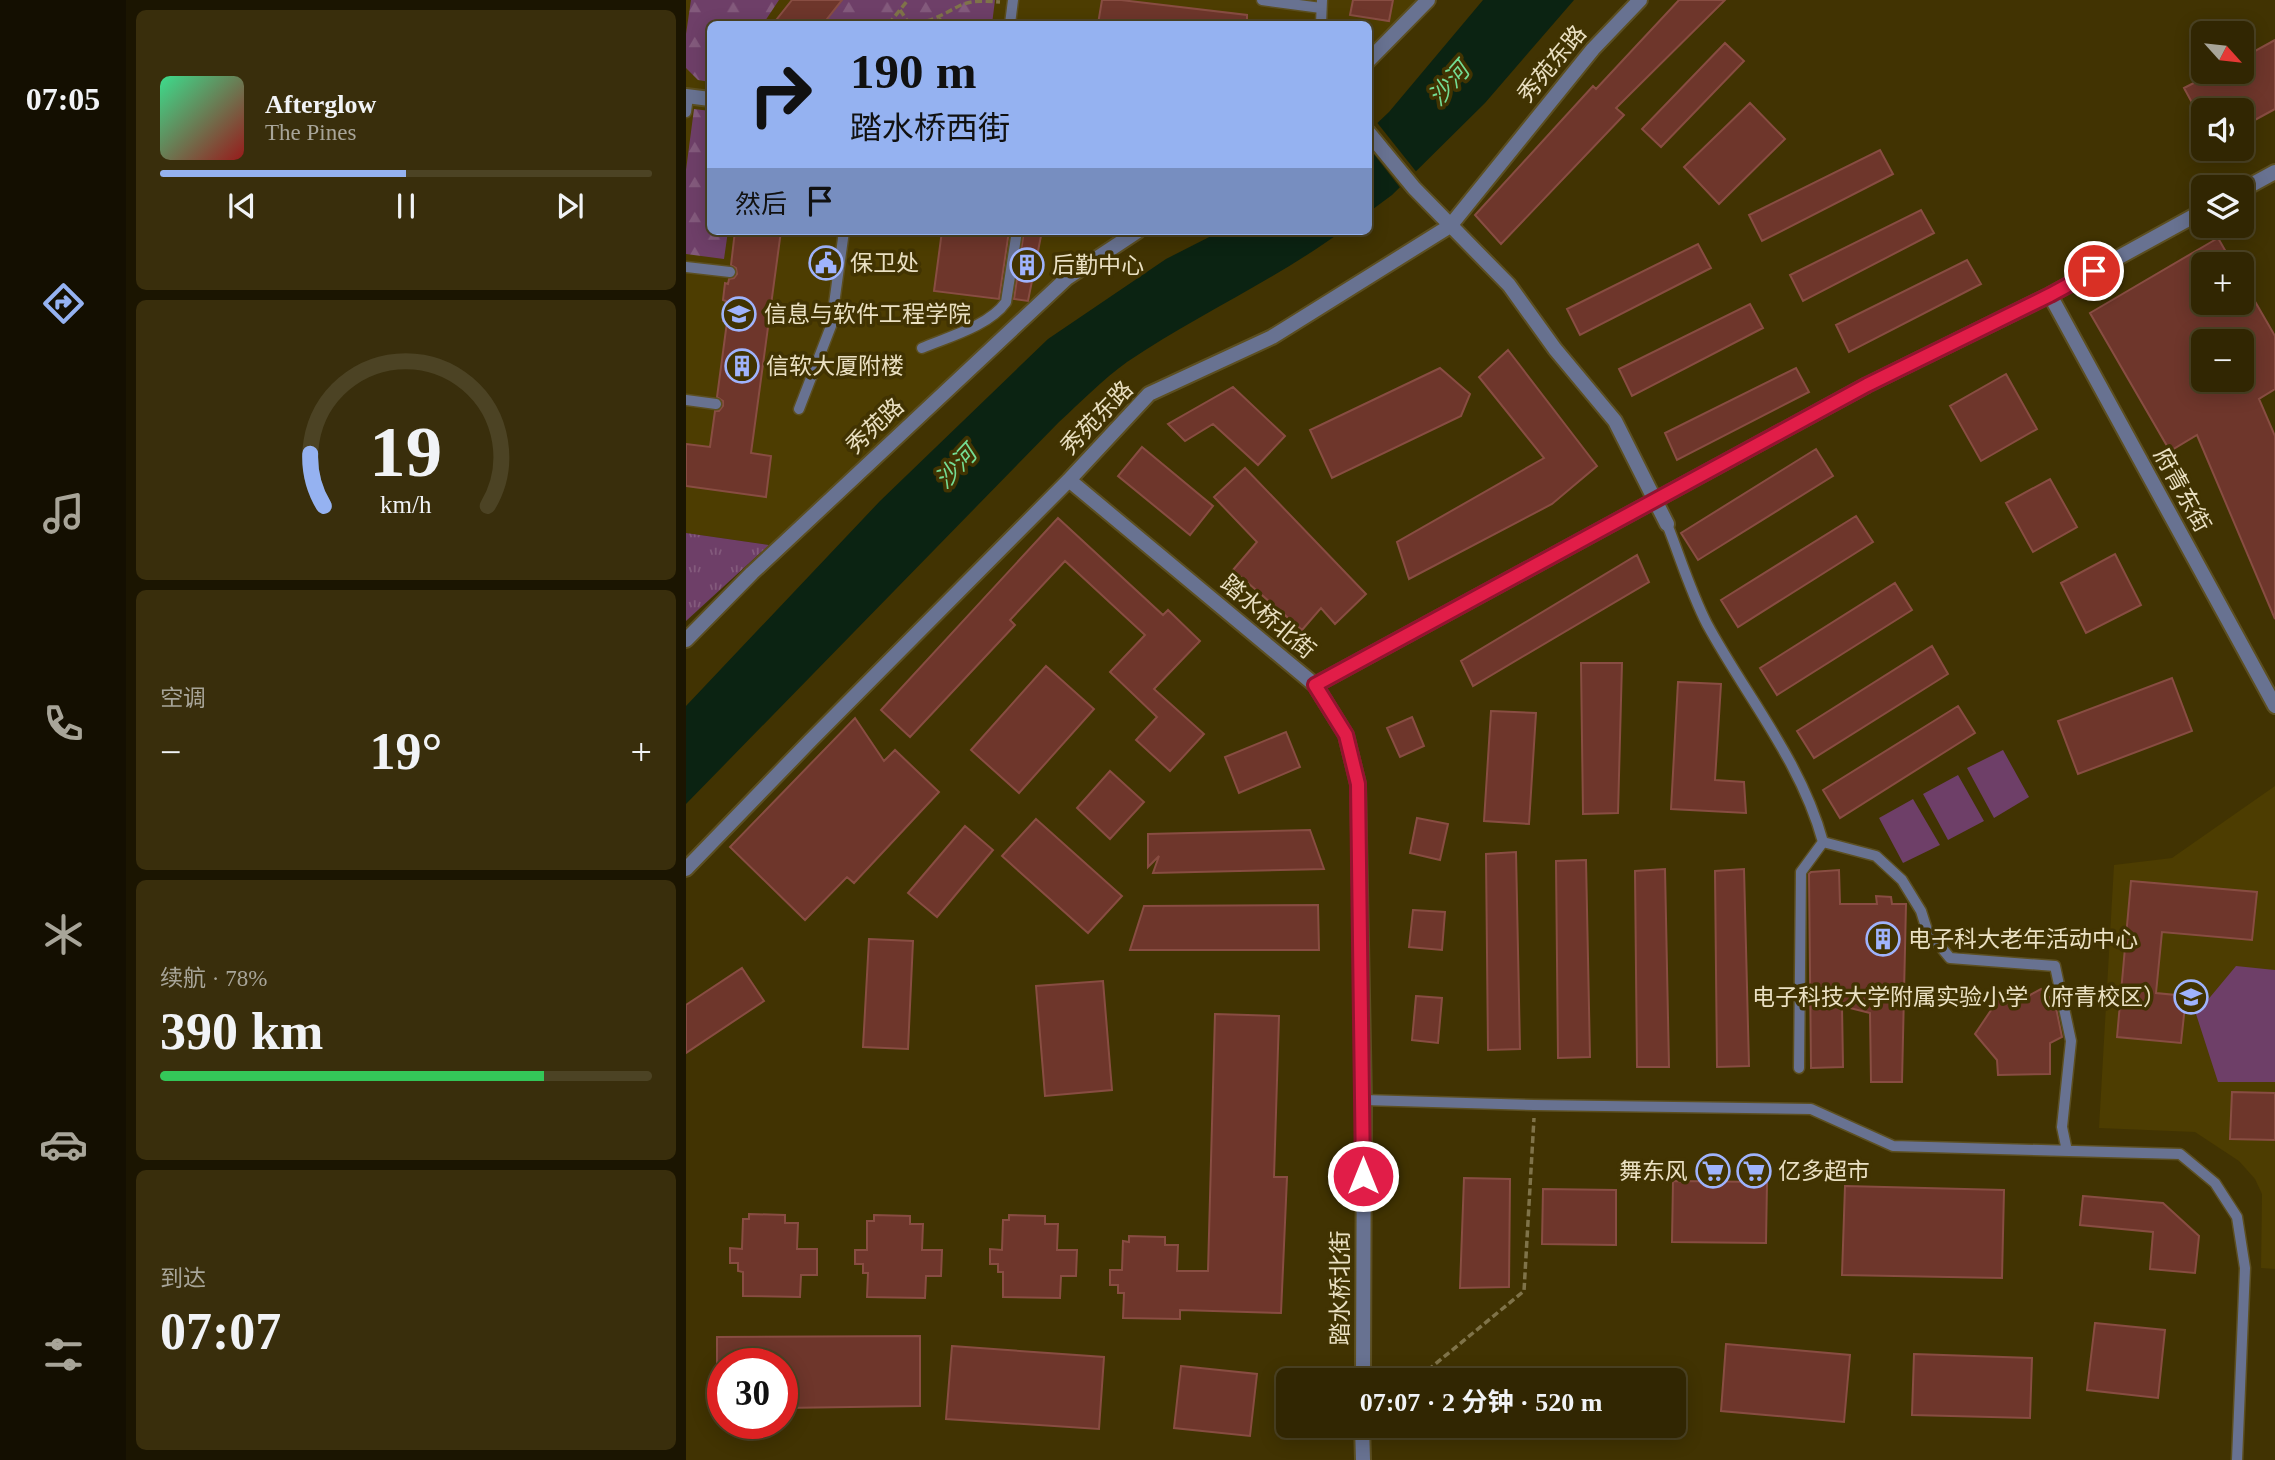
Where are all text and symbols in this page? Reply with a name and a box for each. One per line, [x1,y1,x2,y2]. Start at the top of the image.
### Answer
street label: 秀苑东路 [1513,21,1591,107]
north arrow [2191,21,2254,84]
map controls [2191,21,2254,392]
text: 190 m [850,44,977,99]
icon: right [735,49,826,140]
water label: 沙河 [1423,54,1477,111]
text: 07:05 [26,81,100,117]
text: Afterglow [265,90,376,119]
button: sound [2191,98,2254,161]
text: 踏水桥西街 [850,110,1010,146]
text: The Pines [265,120,356,145]
button: layers [2191,175,2254,238]
icon: arrive [801,182,839,220]
icon: previous [223,187,261,225]
icon: pause [387,187,425,225]
icon: next [551,187,589,225]
text: 然后 [735,190,787,219]
pin [2064,241,2124,301]
public building icon: 保卫处 [807,244,845,282]
building icon: 后勤中心 [1008,246,1046,284]
place label: 保卫处 [850,251,919,276]
icon: arrive [2075,252,2113,290]
button: + [2191,252,2254,315]
place label: 后勤中心 [1052,253,1144,278]
icon: directions [39,279,88,328]
school or university icon: 信息与软件工程学院 [720,295,758,333]
place label: 信息与软件工程学院 [764,302,971,327]
button: − [2191,329,2254,392]
building icon: 信软大厦附楼 [723,347,761,385]
place label: 信软大厦附楼 [766,354,904,379]
street label: 秀苑东路 [1056,376,1138,460]
street label: 秀苑路 [841,393,909,459]
text: 19 [370,411,442,492]
water label: 沙河 [930,438,985,493]
street label: 府青东街 [2149,444,2215,536]
icon: music [39,489,88,538]
text: km/h [380,491,432,518]
street label: 踏水桥北街 [1216,570,1320,664]
text: 空调 [160,686,206,711]
icon: phone [39,699,88,748]
text: 19° [370,723,442,780]
text: − [160,731,181,773]
text: + [631,731,652,773]
icon: climate [39,910,88,959]
building icon: 电子科大老年活动中心 [1864,920,1902,958]
place label: 电子科大老年活动中心 [1908,927,2138,952]
text: 续航 · 78% [160,966,267,991]
school or university icon: 电子科技大学附属实验小学（府青校区） [2172,978,2210,1016]
place label: 电子科技大学附属实验小学（府青校区） [1752,985,2166,1010]
text: 390 km [160,1003,323,1060]
icon: car [39,1120,88,1169]
position arrow [1326,1139,1400,1213]
supermarket icon: 舞东风 [1694,1152,1732,1190]
supermarket icon: 亿多超市 [1735,1152,1773,1190]
place label: 舞东风 [1619,1159,1688,1184]
place label: 亿多超市 [1778,1159,1870,1184]
street label: 踏水桥北街 [1328,1231,1353,1346]
text: 到达 [160,1266,206,1291]
text: 07:07 [160,1303,281,1360]
icon: filters [39,1330,88,1379]
speed limit sign: 30 [707,1348,798,1439]
text: 07:07 · 2 分钟 · 520 m [1360,1388,1602,1417]

